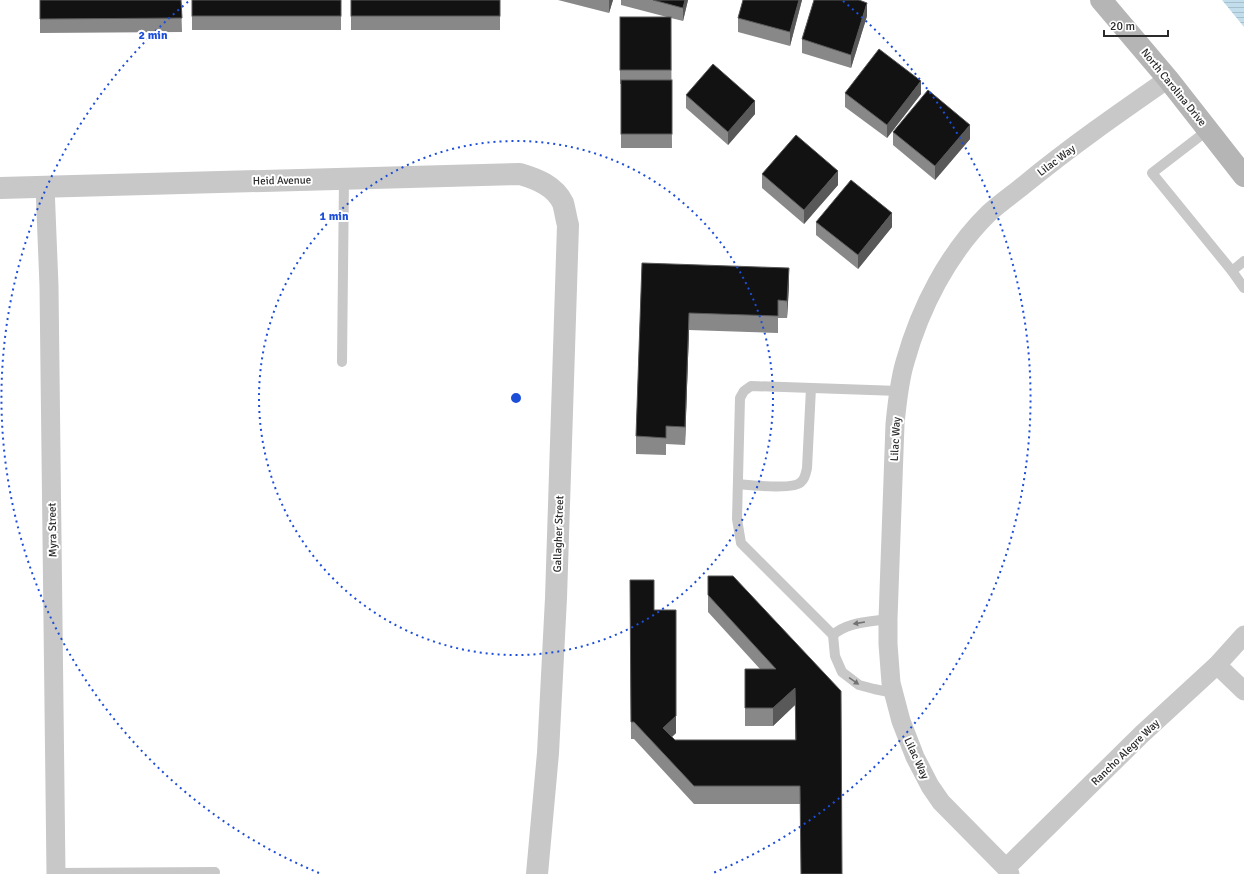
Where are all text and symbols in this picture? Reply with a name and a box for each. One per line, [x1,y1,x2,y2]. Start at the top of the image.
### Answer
scale bar [1104,12,1168,38]
text: 20 m [1110,19,1135,34]
text: 2 min [139,28,168,43]
street label: North Carolina Drive [1138,46,1209,129]
street label: Lilac Way [1035,141,1079,179]
street label: Heid Avenue [253,173,311,188]
text: 1 min [320,209,349,224]
centre of rings [509,391,523,405]
street label: Lilac Way [888,416,903,462]
street label: Gallagher Street [551,495,566,573]
street label: Myra Street [46,502,59,557]
one-way arrow [853,620,865,626]
one-way arrow [848,677,859,685]
street label: Rancho Alegre Way [1089,716,1163,788]
street label: Lilac Way [901,735,932,782]

